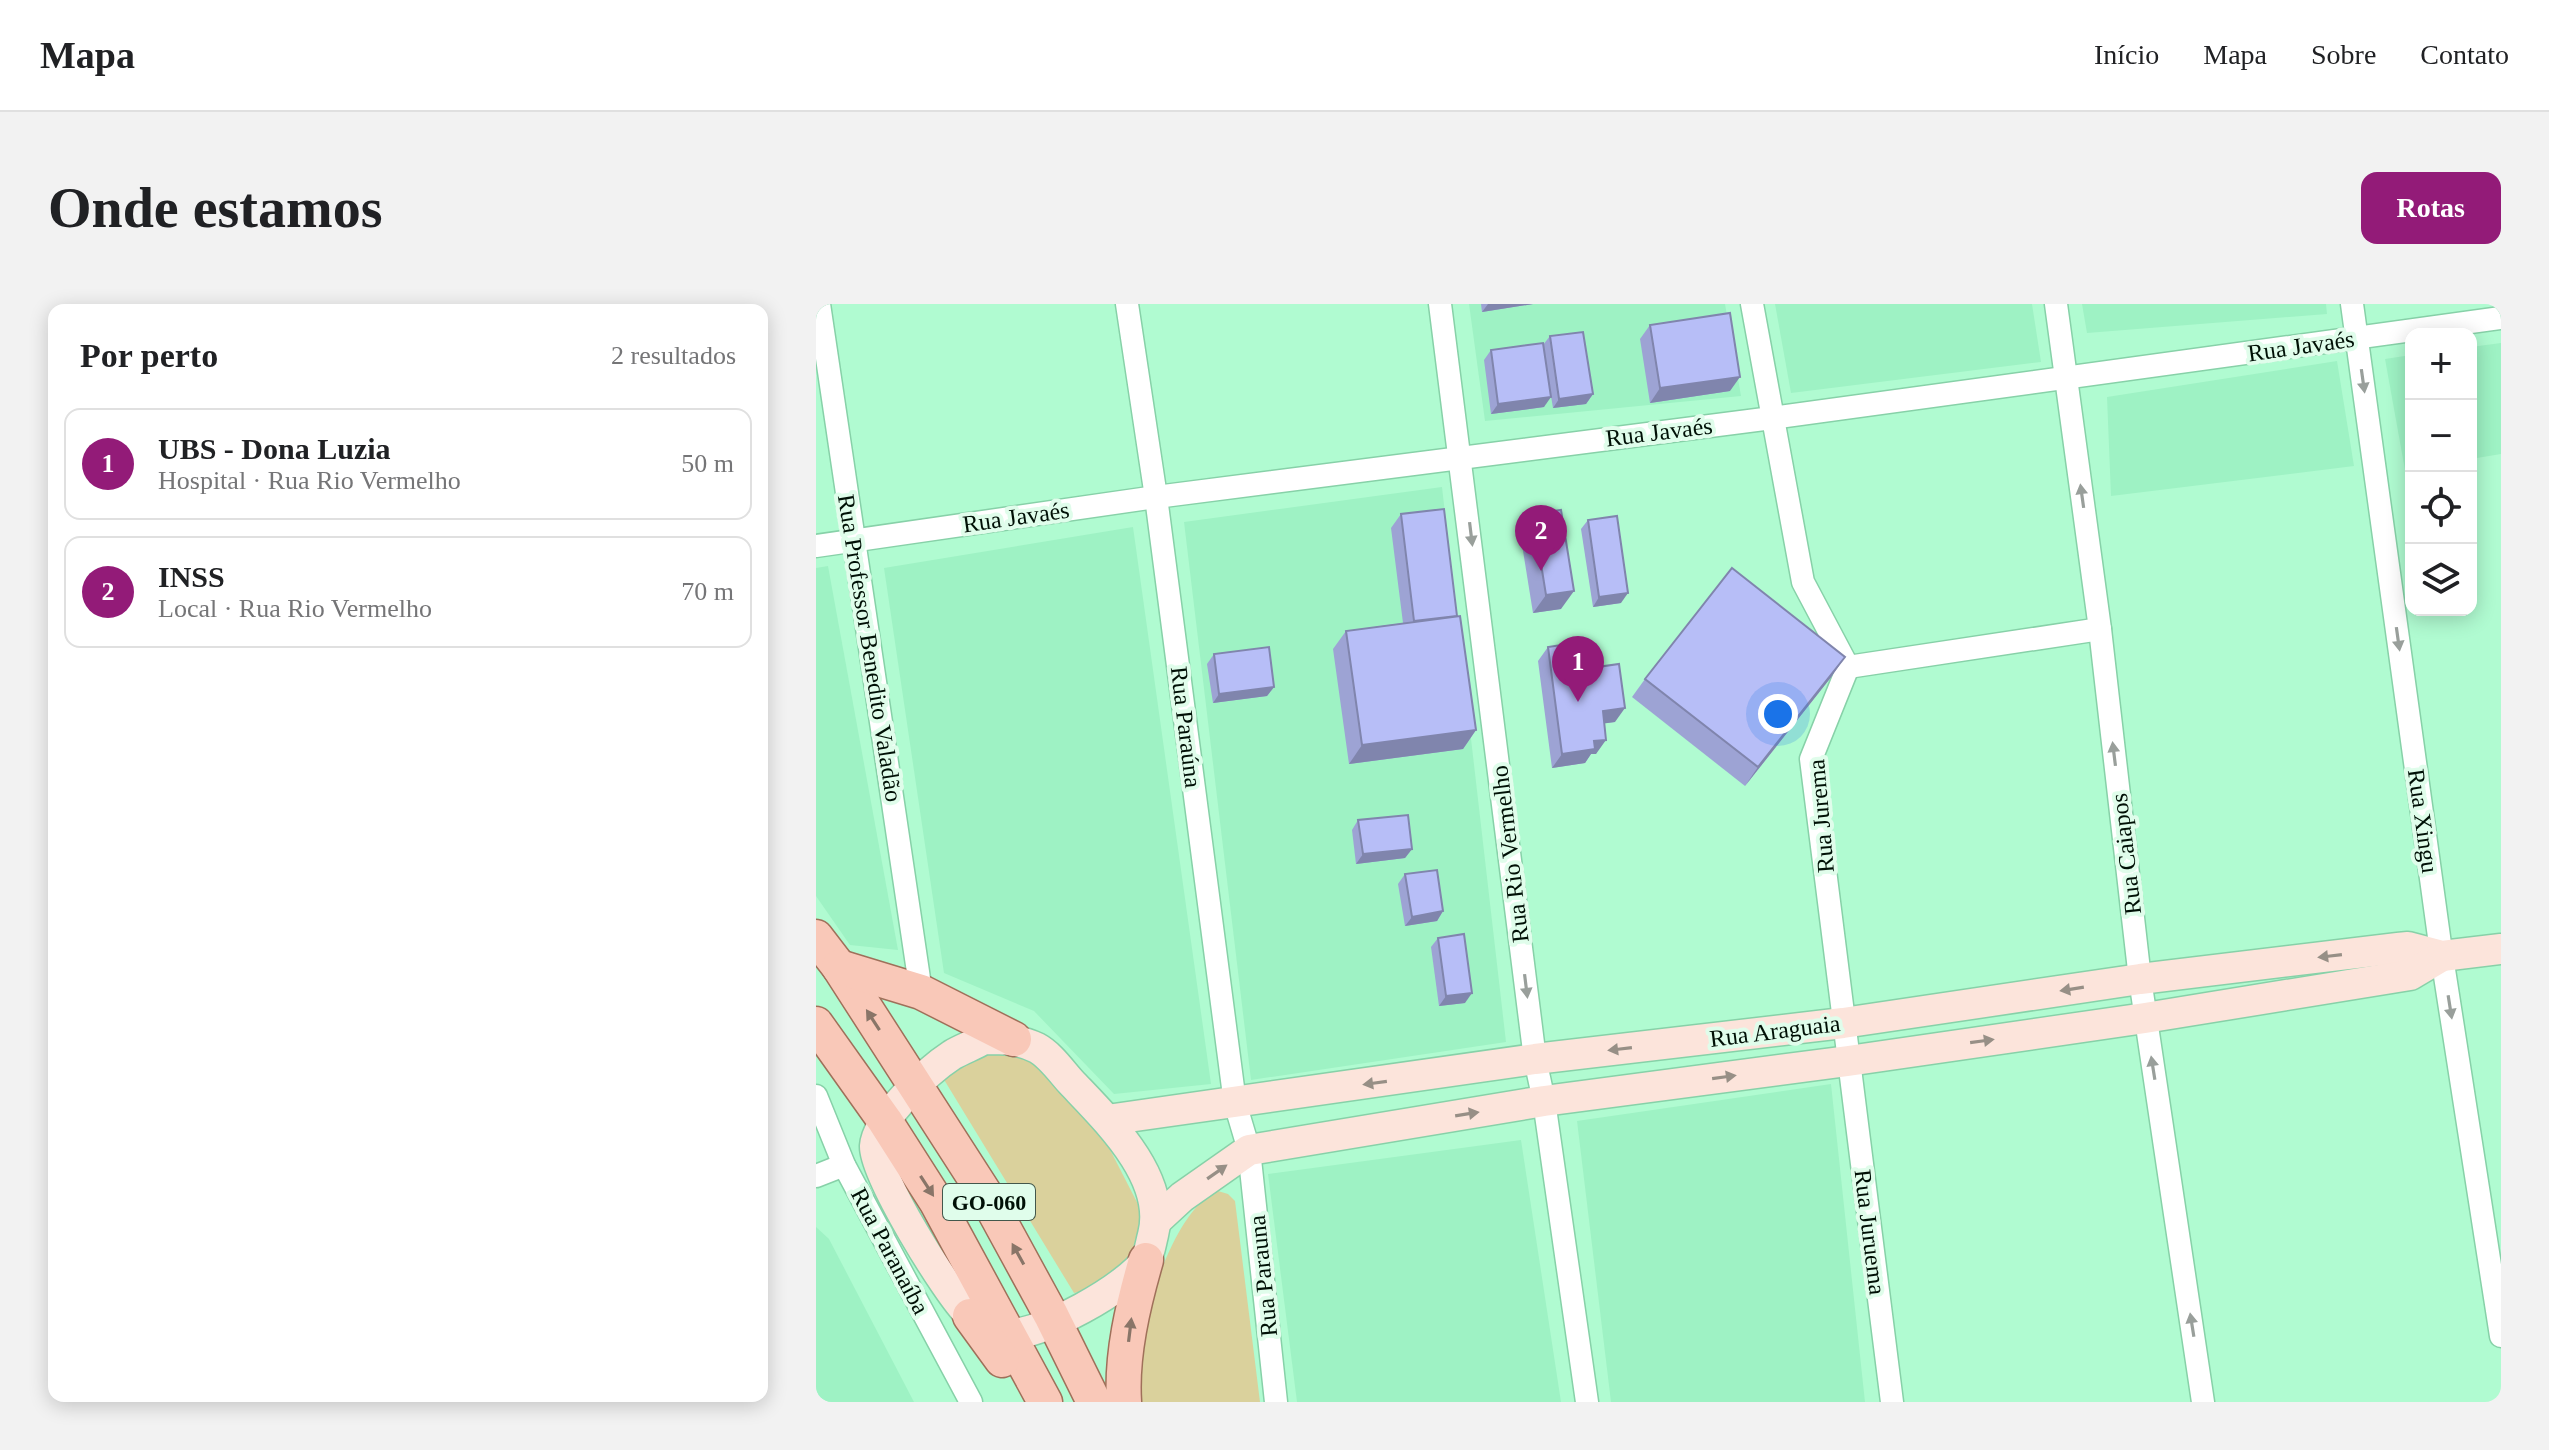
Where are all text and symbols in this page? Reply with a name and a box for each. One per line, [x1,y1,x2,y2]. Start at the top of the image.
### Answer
text: Mapa [40,34,135,76]
text: Início [2094,39,2159,70]
text: Mapa [2203,39,2267,70]
text: Sobre [2311,39,2376,70]
text: Contato [2420,39,2509,70]
button: Rotas [2361,172,2501,244]
text: Onde estamos [48,177,382,239]
street label: Rua Javaés [2246,326,2356,366]
map controls [2405,328,2477,616]
button: + [2405,328,2477,400]
text: Por perto [80,337,218,374]
text: 2 resultados [611,341,736,370]
one-way arrow [2357,369,2370,394]
button: − [2405,400,2477,472]
street label: Rua Javaés [1604,413,1714,451]
text: UBS - Dona Luzia [158,432,391,465]
text: 1 [102,449,115,478]
text: 50 m [681,449,734,478]
text: Hospital · Rua Rio Vermelho [158,466,461,495]
button: locate [2405,472,2477,544]
one-way arrow [2075,483,2088,508]
street label: Rua Professor Benedito Valadão [833,492,907,804]
street label: Rua Javaés [961,497,1071,537]
pin: 2 [1515,505,1567,571]
one-way arrow [1465,522,1478,547]
button: layers [2405,544,2477,616]
text: INSS [158,560,225,593]
text: 2 [102,577,115,606]
text: 70 m [681,577,734,606]
text: Local · Rua Rio Vermelho [158,594,432,623]
one-way arrow [2392,627,2405,652]
pin: 1 [1552,636,1604,702]
street label: Rua Paraúna [1166,665,1206,789]
your location [1758,694,1798,734]
one-way arrow [2108,741,2121,766]
street label: Rua Jurema [1803,758,1839,874]
street label: Rua Rio Vermelho [1486,764,1534,944]
street label: Rua Xingu [2403,767,2443,875]
street label: Rua Caiapos [2106,792,2146,916]
one-way arrow [2317,950,2342,963]
one-way arrow [1520,974,1533,999]
one-way arrow [2059,983,2084,996]
one-way arrow [2444,995,2457,1020]
one-way arrow [866,1010,881,1031]
street label: Rua Araguaia [1708,1010,1842,1052]
one-way arrow [1970,1034,1995,1047]
one-way arrow [1607,1043,1632,1056]
one-way arrow [2146,1055,2159,1080]
one-way arrow [1712,1071,1737,1084]
one-way arrow [1362,1077,1387,1090]
one-way arrow [1455,1107,1480,1119]
one-way arrow [1207,1165,1228,1180]
street label: Rua Juruema [1849,1168,1891,1296]
one-way arrow [919,1176,934,1197]
street label: Rua Paranaíba [846,1183,934,1319]
road number: GO-060 [943,1184,1035,1220]
street label: Rua Parauna [1244,1214,1282,1338]
one-way arrow [1011,1243,1025,1265]
one-way arrow [2185,1312,2198,1337]
one-way arrow [1124,1317,1137,1342]

